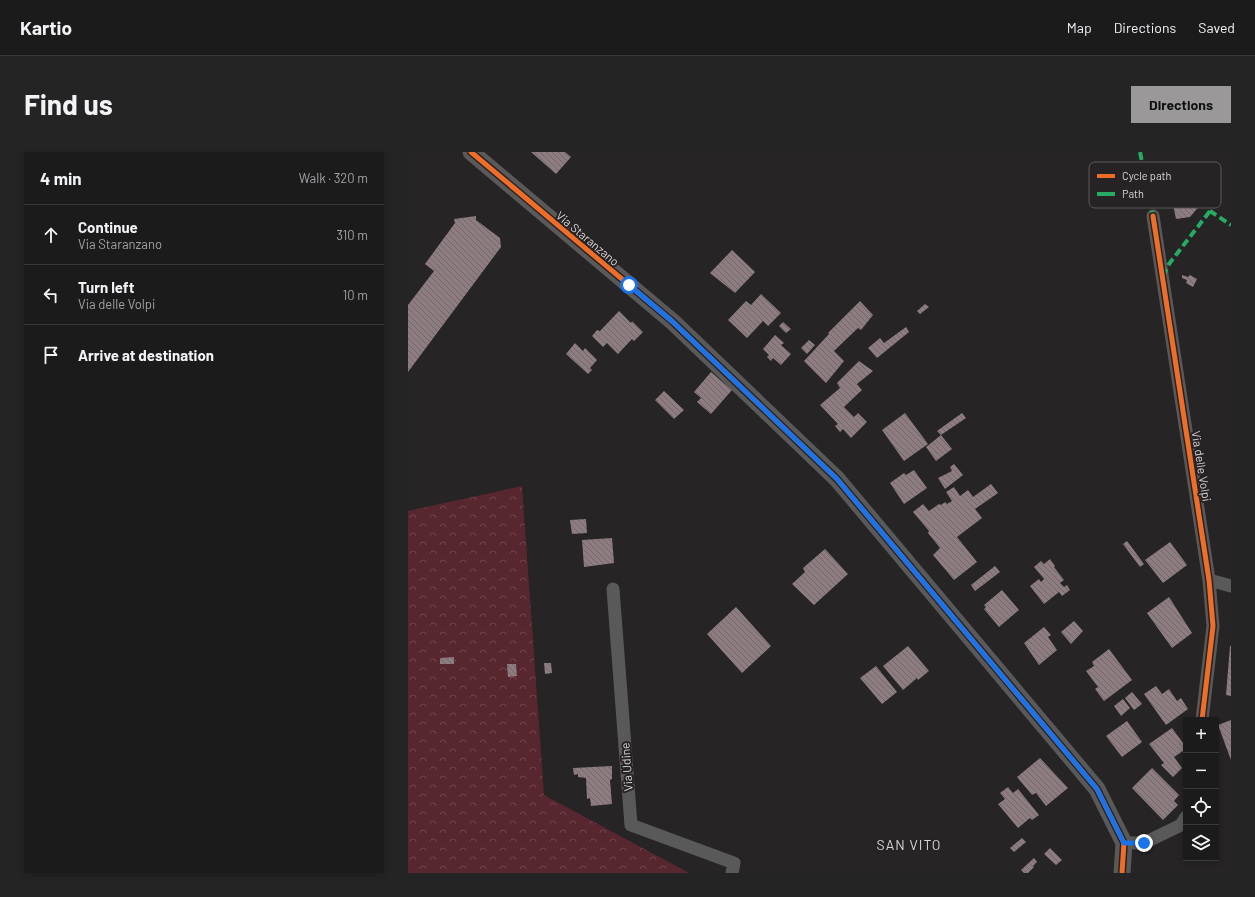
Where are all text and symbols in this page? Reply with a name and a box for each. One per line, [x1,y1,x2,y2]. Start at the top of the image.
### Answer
text: Kartio [20,16,72,39]
text: Map [1067,19,1092,36]
text: Directions [1114,19,1176,36]
text: Saved [1198,19,1235,36]
button: Directions [1131,86,1231,123]
text: Find us [24,87,113,121]
legend [1089,162,1221,208]
text: 4 min [40,168,82,188]
text: Cycle path [1122,169,1172,182]
text: Walk · 320 m [299,170,368,186]
text: Path [1122,187,1144,200]
street label: Via Staranzano [554,208,622,268]
text: Continue [78,218,138,236]
icon: ahead [40,224,62,246]
text: 310 m [336,227,368,243]
text: Via Staranzano [78,236,162,252]
route start [620,276,638,294]
text: Turn left [78,278,134,296]
icon: left [40,284,62,306]
text: 10 m [343,287,368,303]
text: Via delle Volpi [78,296,155,312]
icon: arrive [40,344,62,366]
text: Arrive at destination [78,346,214,364]
street label: Via delle Volpi [1190,430,1214,502]
map controls [1183,717,1219,861]
button: + [1183,717,1219,753]
street label: Via Udine [617,742,635,792]
button: − [1183,753,1219,789]
button: locate [1183,789,1219,825]
button: layers [1183,825,1219,861]
route end [1135,834,1153,852]
district label: SAN VITO [877,836,941,853]

